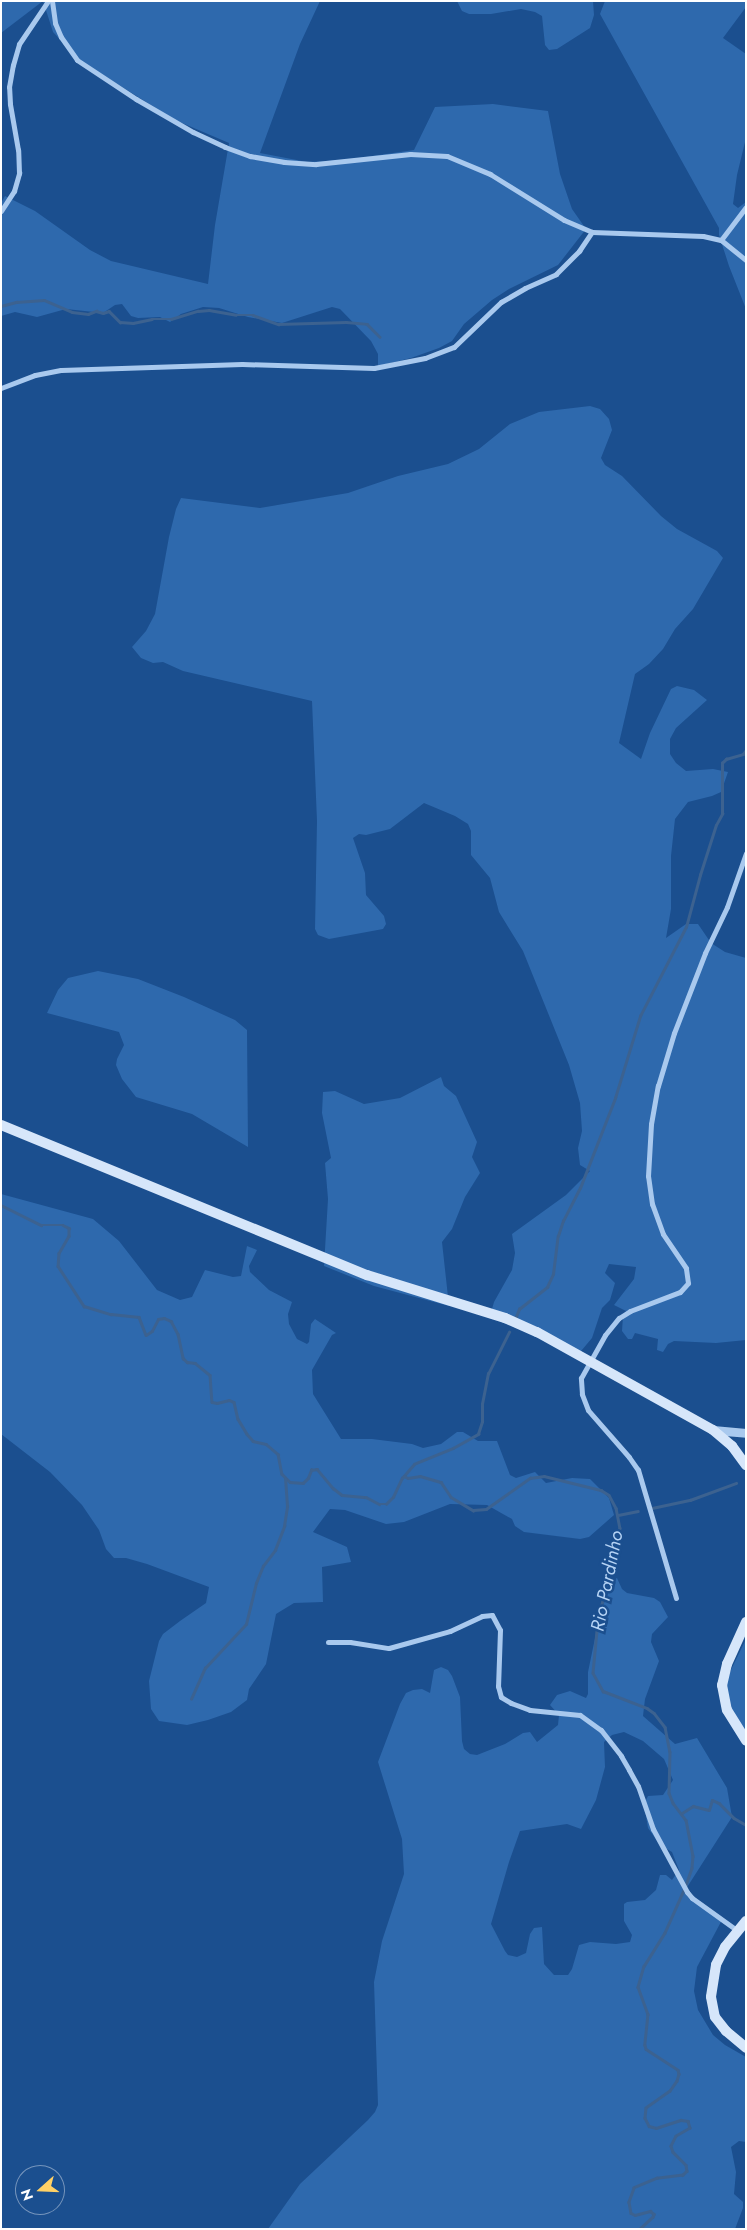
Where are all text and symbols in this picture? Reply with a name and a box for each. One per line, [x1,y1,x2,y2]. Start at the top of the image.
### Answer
water label: Rio Pardinho [586,1529,628,1633]
north arrow [15,2165,65,2215]
text: N [16,2186,38,2203]

